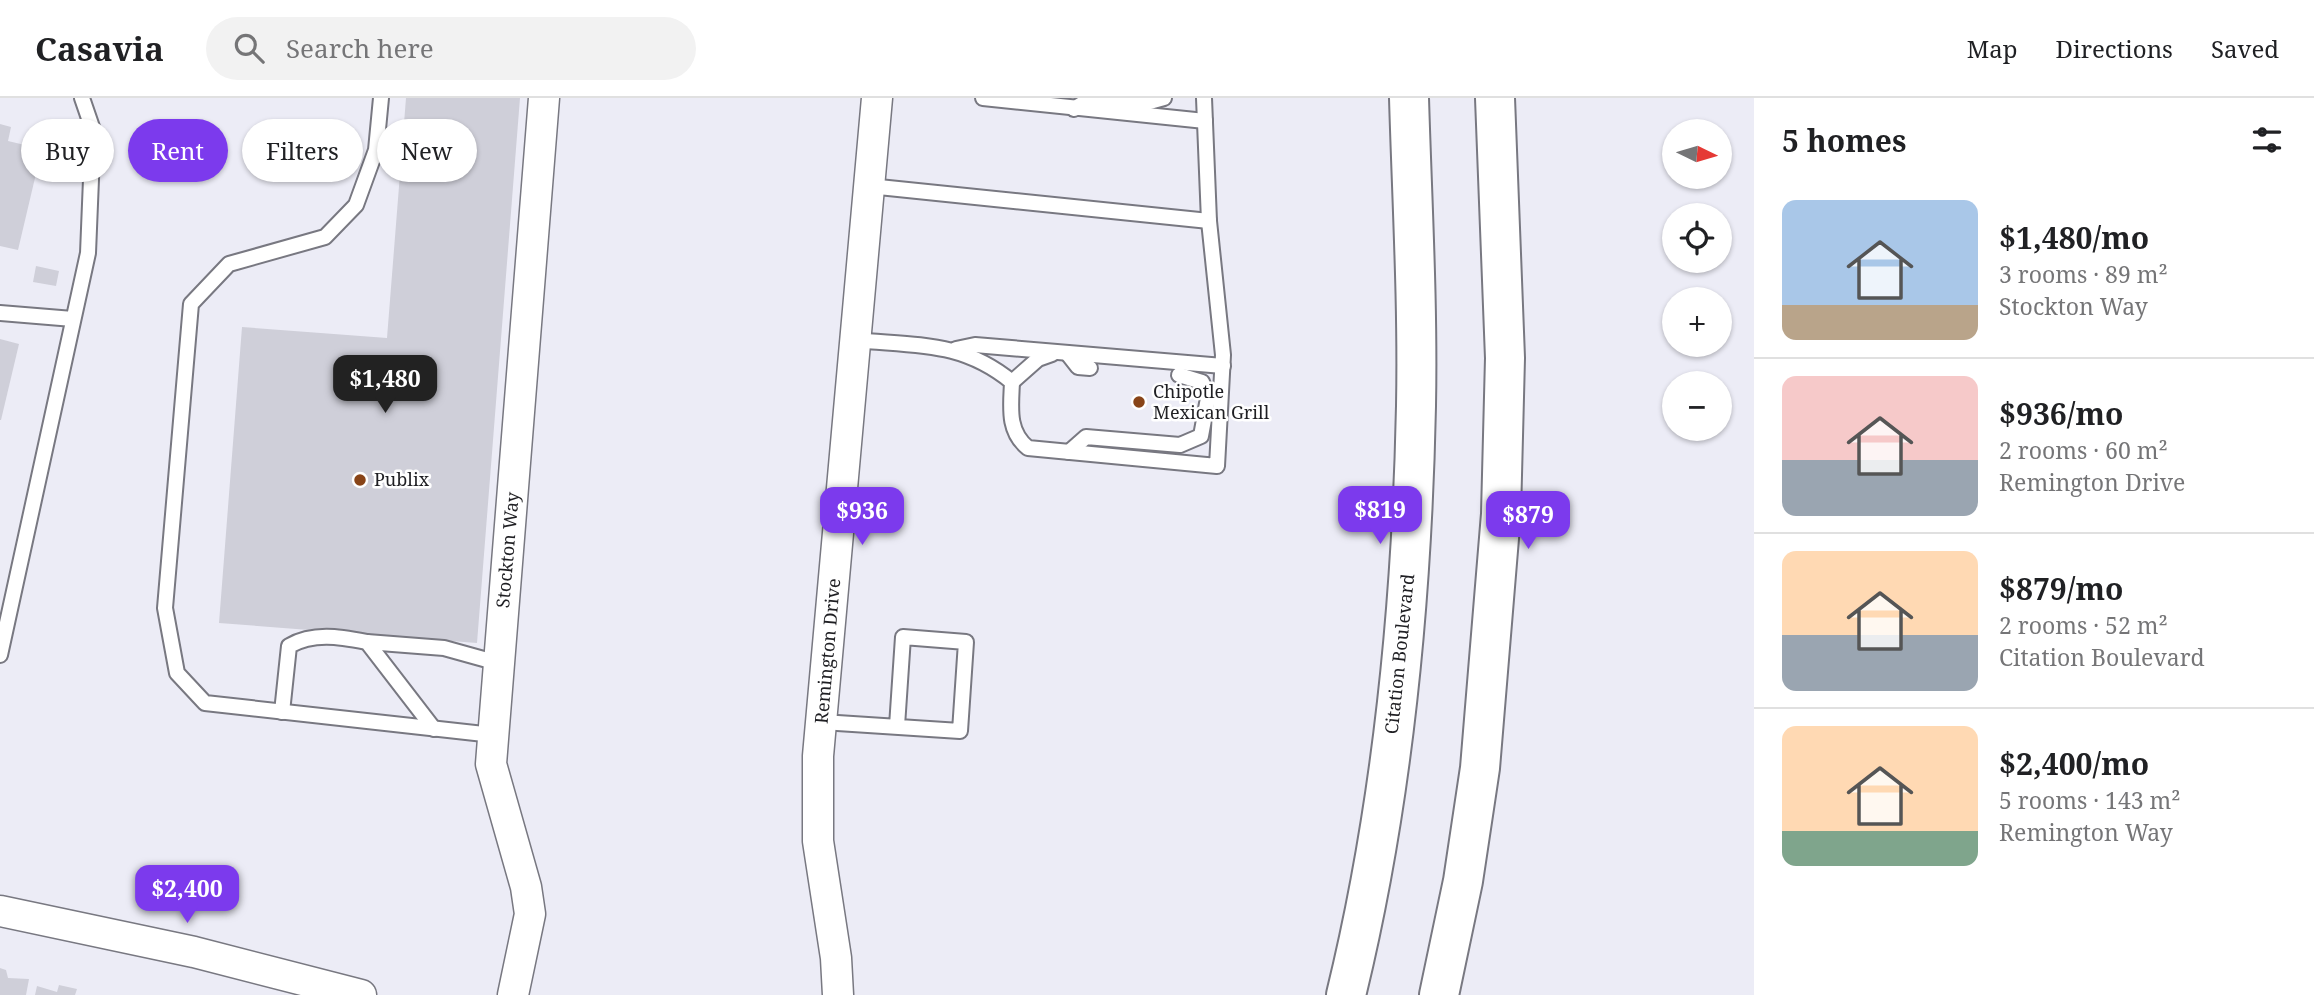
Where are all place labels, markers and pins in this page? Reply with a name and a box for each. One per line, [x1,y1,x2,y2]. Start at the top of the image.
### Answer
pin: $1,480 [328,356,442,415]
place label: Chipotle Mexican Grill [1153,379,1270,424]
marker: Chipotle Mexican Grill [1131,394,1147,410]
place label: Publix [374,467,430,491]
marker: Publix [352,472,368,488]
pin: $819 [1339,486,1421,546]
pin: $936 [821,488,903,547]
pin: $879 [1487,491,1569,551]
pin: $2,400 [130,866,244,925]

